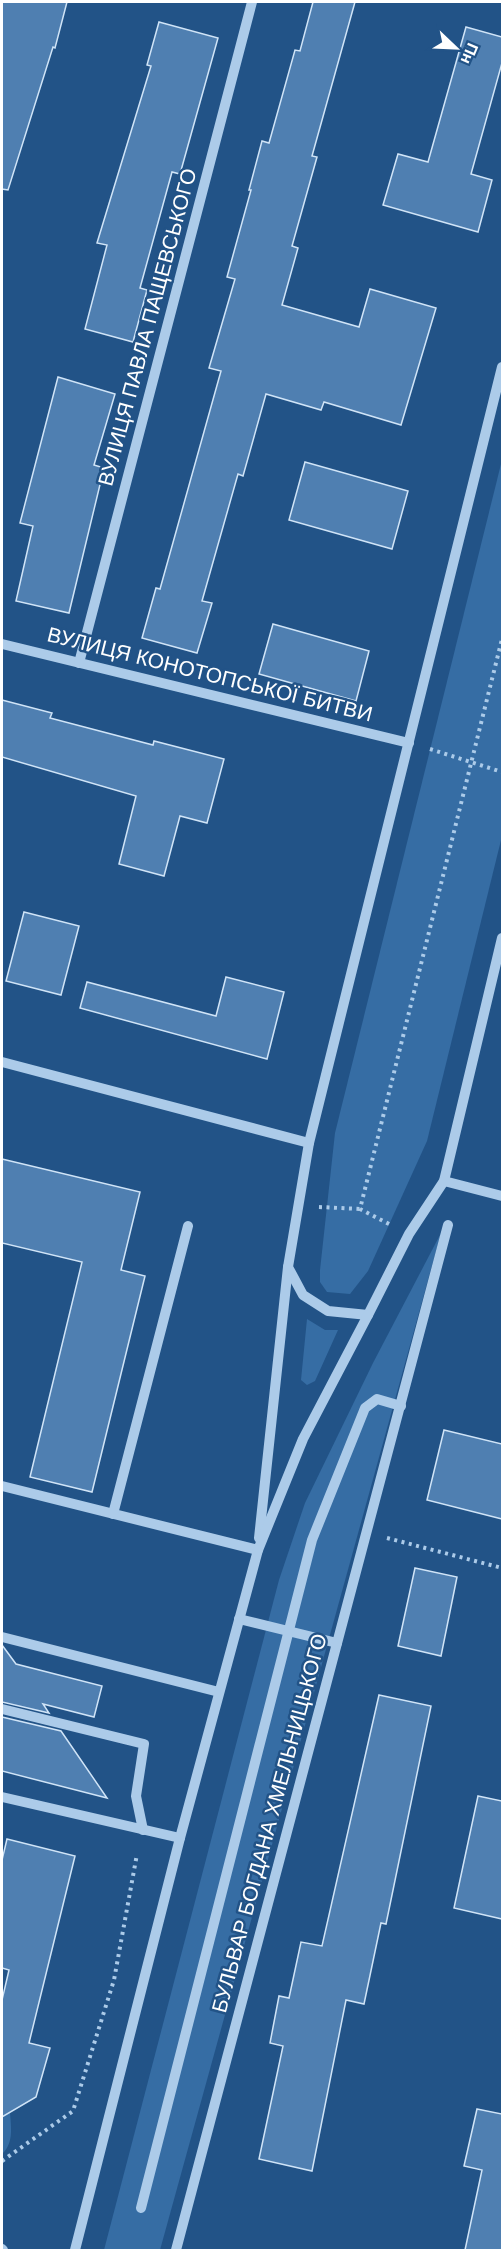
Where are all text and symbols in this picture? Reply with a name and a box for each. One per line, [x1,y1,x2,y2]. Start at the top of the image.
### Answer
north arrow [426,18,486,78]
text: Пн [457,41,481,67]
street label: ВУЛИЦЯ ПАВЛА ПАЩЕВСЬКОГО [93,166,201,488]
street label: ВУЛИЦЯ КОНОТОПСЬКОЇ БИТВИ [45,622,375,726]
street label: БУЛЬВАР БОГДАНА ХМЕЛЬНИЦЬКОГО [207,1631,331,2015]

